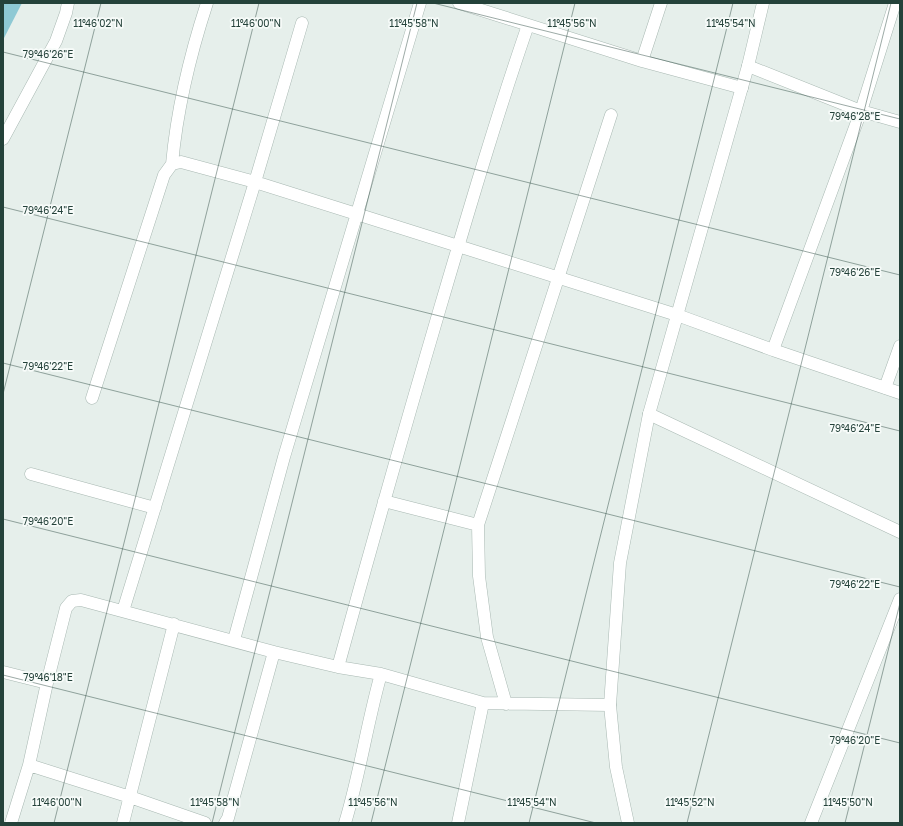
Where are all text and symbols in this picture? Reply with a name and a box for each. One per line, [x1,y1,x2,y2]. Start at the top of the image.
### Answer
text: 11°46'02"N [73,17,123,29]
text: 11°46'00"N [231,17,281,29]
text: 11°45'58"N [389,17,439,29]
text: 11°45'56"N [547,17,597,29]
text: 11°45'54"N [706,17,756,29]
text: 79°46'26"E [23,48,73,60]
text: 79°46'28"E [830,110,880,122]
text: 79°46'24"E [23,204,73,216]
text: 79°46'26"E [830,266,880,278]
text: 79°46'22"E [23,360,73,372]
text: 79°46'24"E [830,422,880,434]
text: 79°46'20"E [23,515,73,527]
text: 79°46'22"E [830,578,880,590]
text: 79°46'18"E [23,671,73,683]
text: 79°46'20"E [830,734,880,746]
text: 11°46'00"N [32,796,82,808]
text: 11°45'58"N [190,796,240,808]
text: 11°45'56"N [348,796,398,808]
text: 11°45'54"N [507,796,557,808]
text: 11°45'52"N [665,796,715,808]
text: 11°45'50"N [823,796,873,808]

